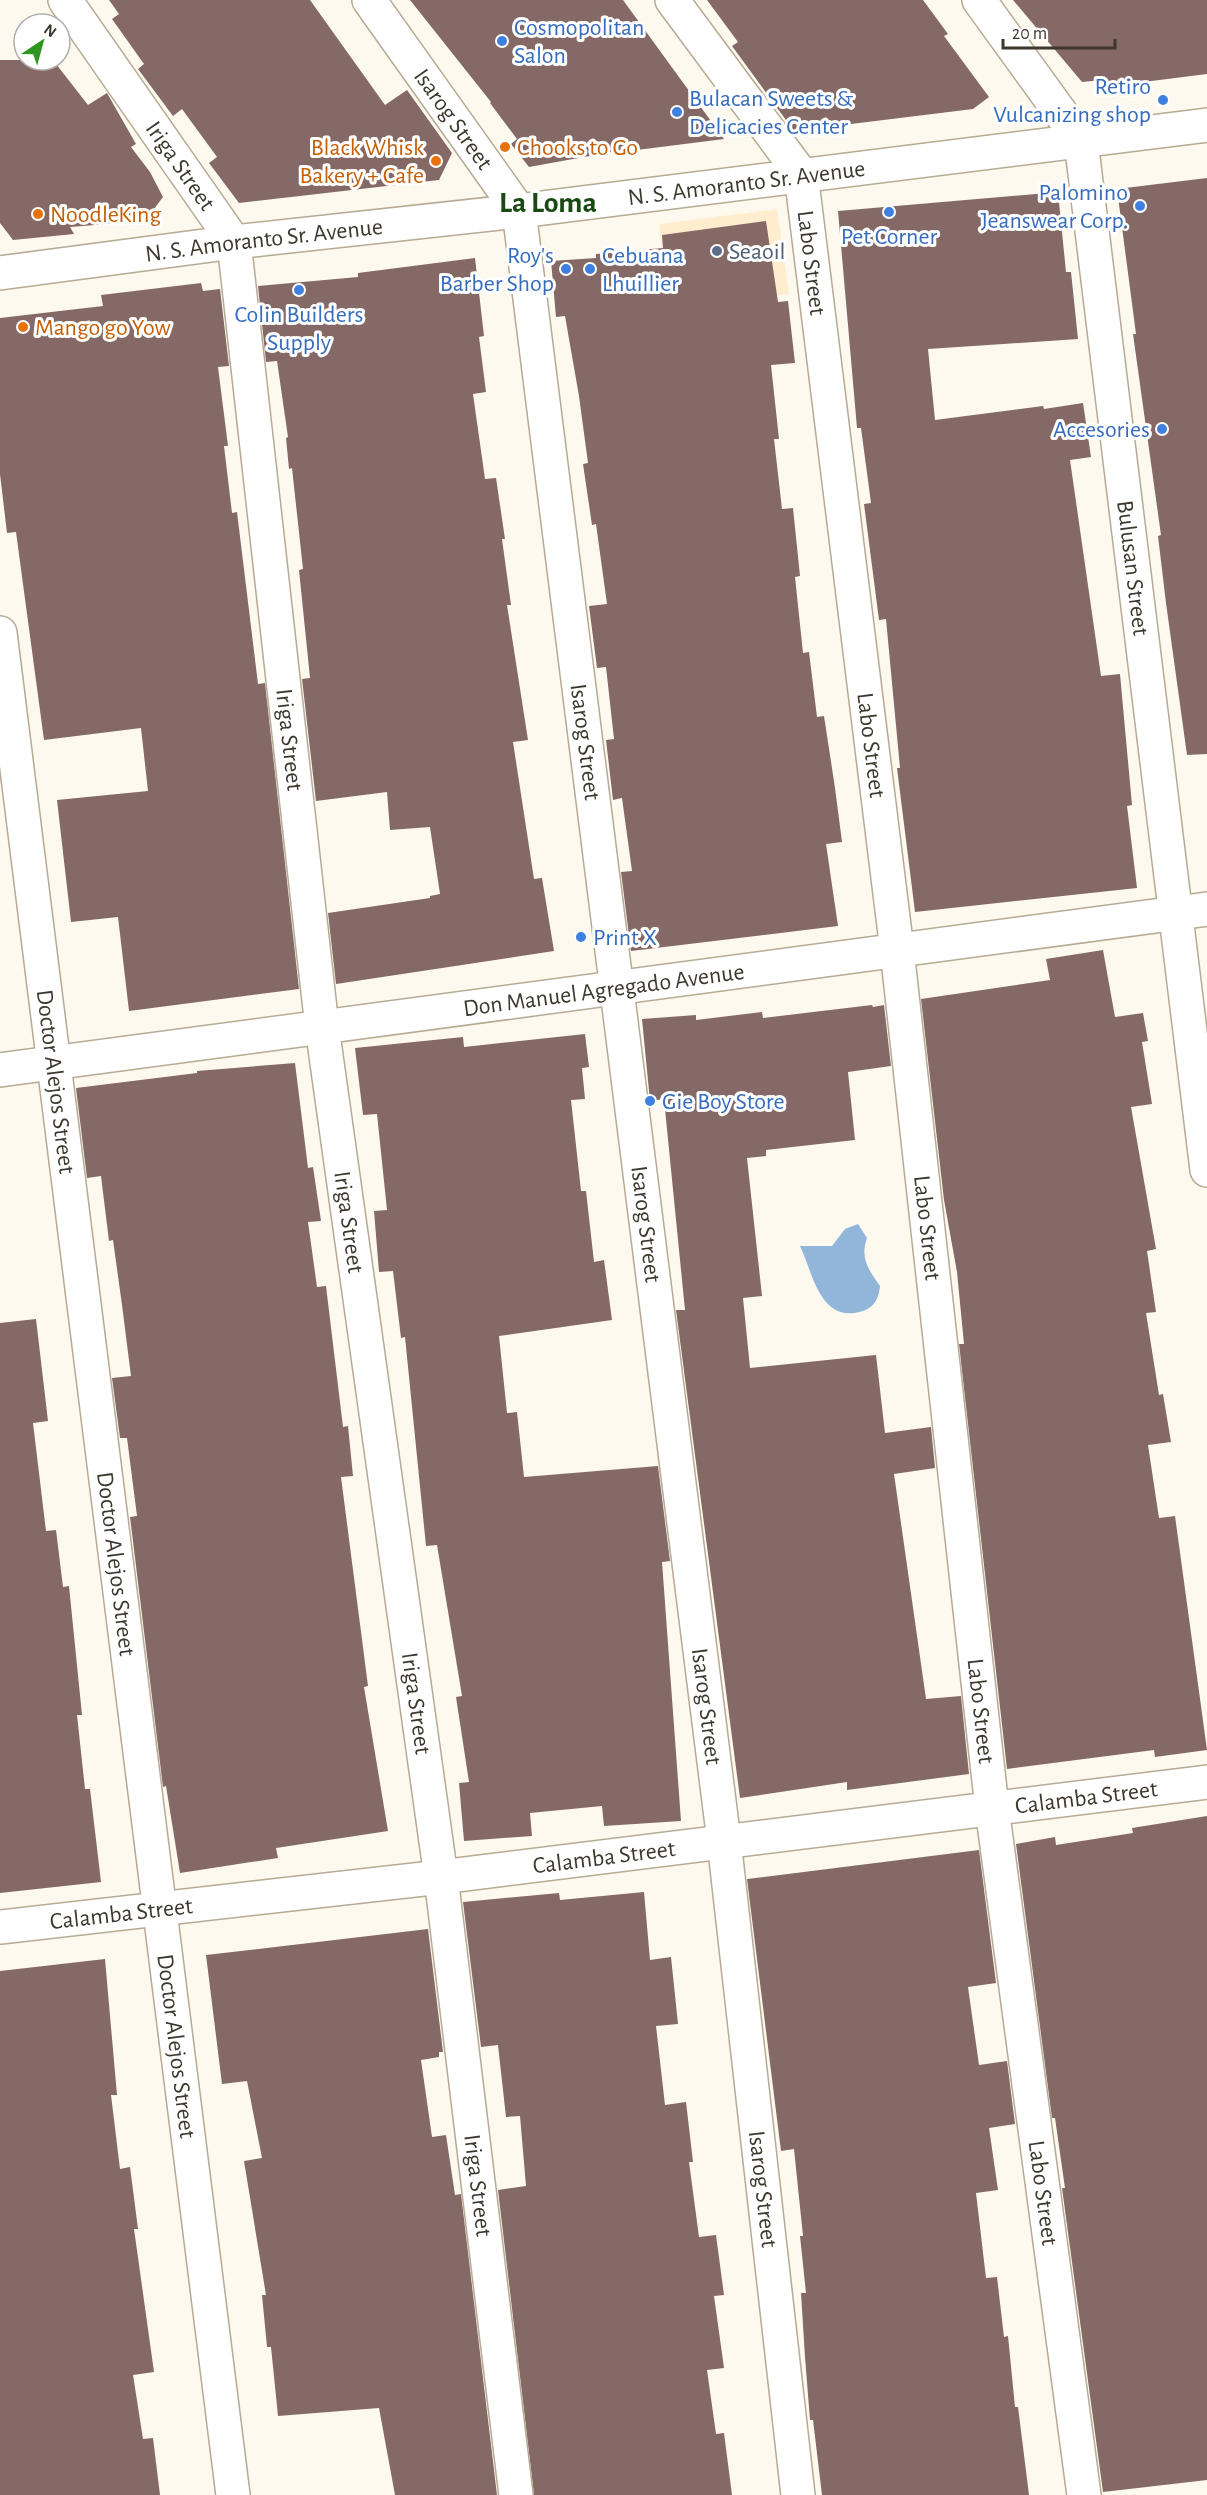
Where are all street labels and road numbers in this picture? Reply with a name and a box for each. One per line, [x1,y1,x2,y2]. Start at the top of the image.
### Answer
street label: Isarog Street [409,65,497,175]
street label: Iriga Street [141,117,219,215]
street label: N. S. Amoranto Sr. Avenue [627,157,867,210]
street label: Labo Street [793,209,829,317]
street label: N. S. Amoranto Sr. Avenue [144,215,384,267]
street label: Bulusan Street [1112,499,1152,637]
street label: Isarog Street [566,682,604,802]
street label: Iriga Street [271,687,306,793]
street label: Labo Street [852,691,889,799]
street label: Don Manuel Agregado Avenue [462,960,746,1021]
street label: Doctor Alejos Street [32,988,79,1176]
street label: Isarog Street [626,1165,665,1284]
street label: Iriga Street [329,1170,367,1275]
street label: Labo Street [909,1174,945,1282]
street label: Doctor Alejos Street [92,1470,139,1658]
street label: Isarog Street [687,1647,725,1767]
street label: Iriga Street [397,1651,435,1756]
street label: Labo Street [963,1657,998,1765]
street label: Calamba Street [1014,1777,1159,1819]
street label: Calamba Street [531,1837,677,1879]
street label: Calamba Street [49,1894,194,1934]
street label: Doctor Alejos Street [152,1953,199,2140]
street label: Isarog Street [744,2129,781,2249]
street label: Iriga Street [459,2133,496,2238]
street label: Labo Street [1024,2139,1061,2247]

